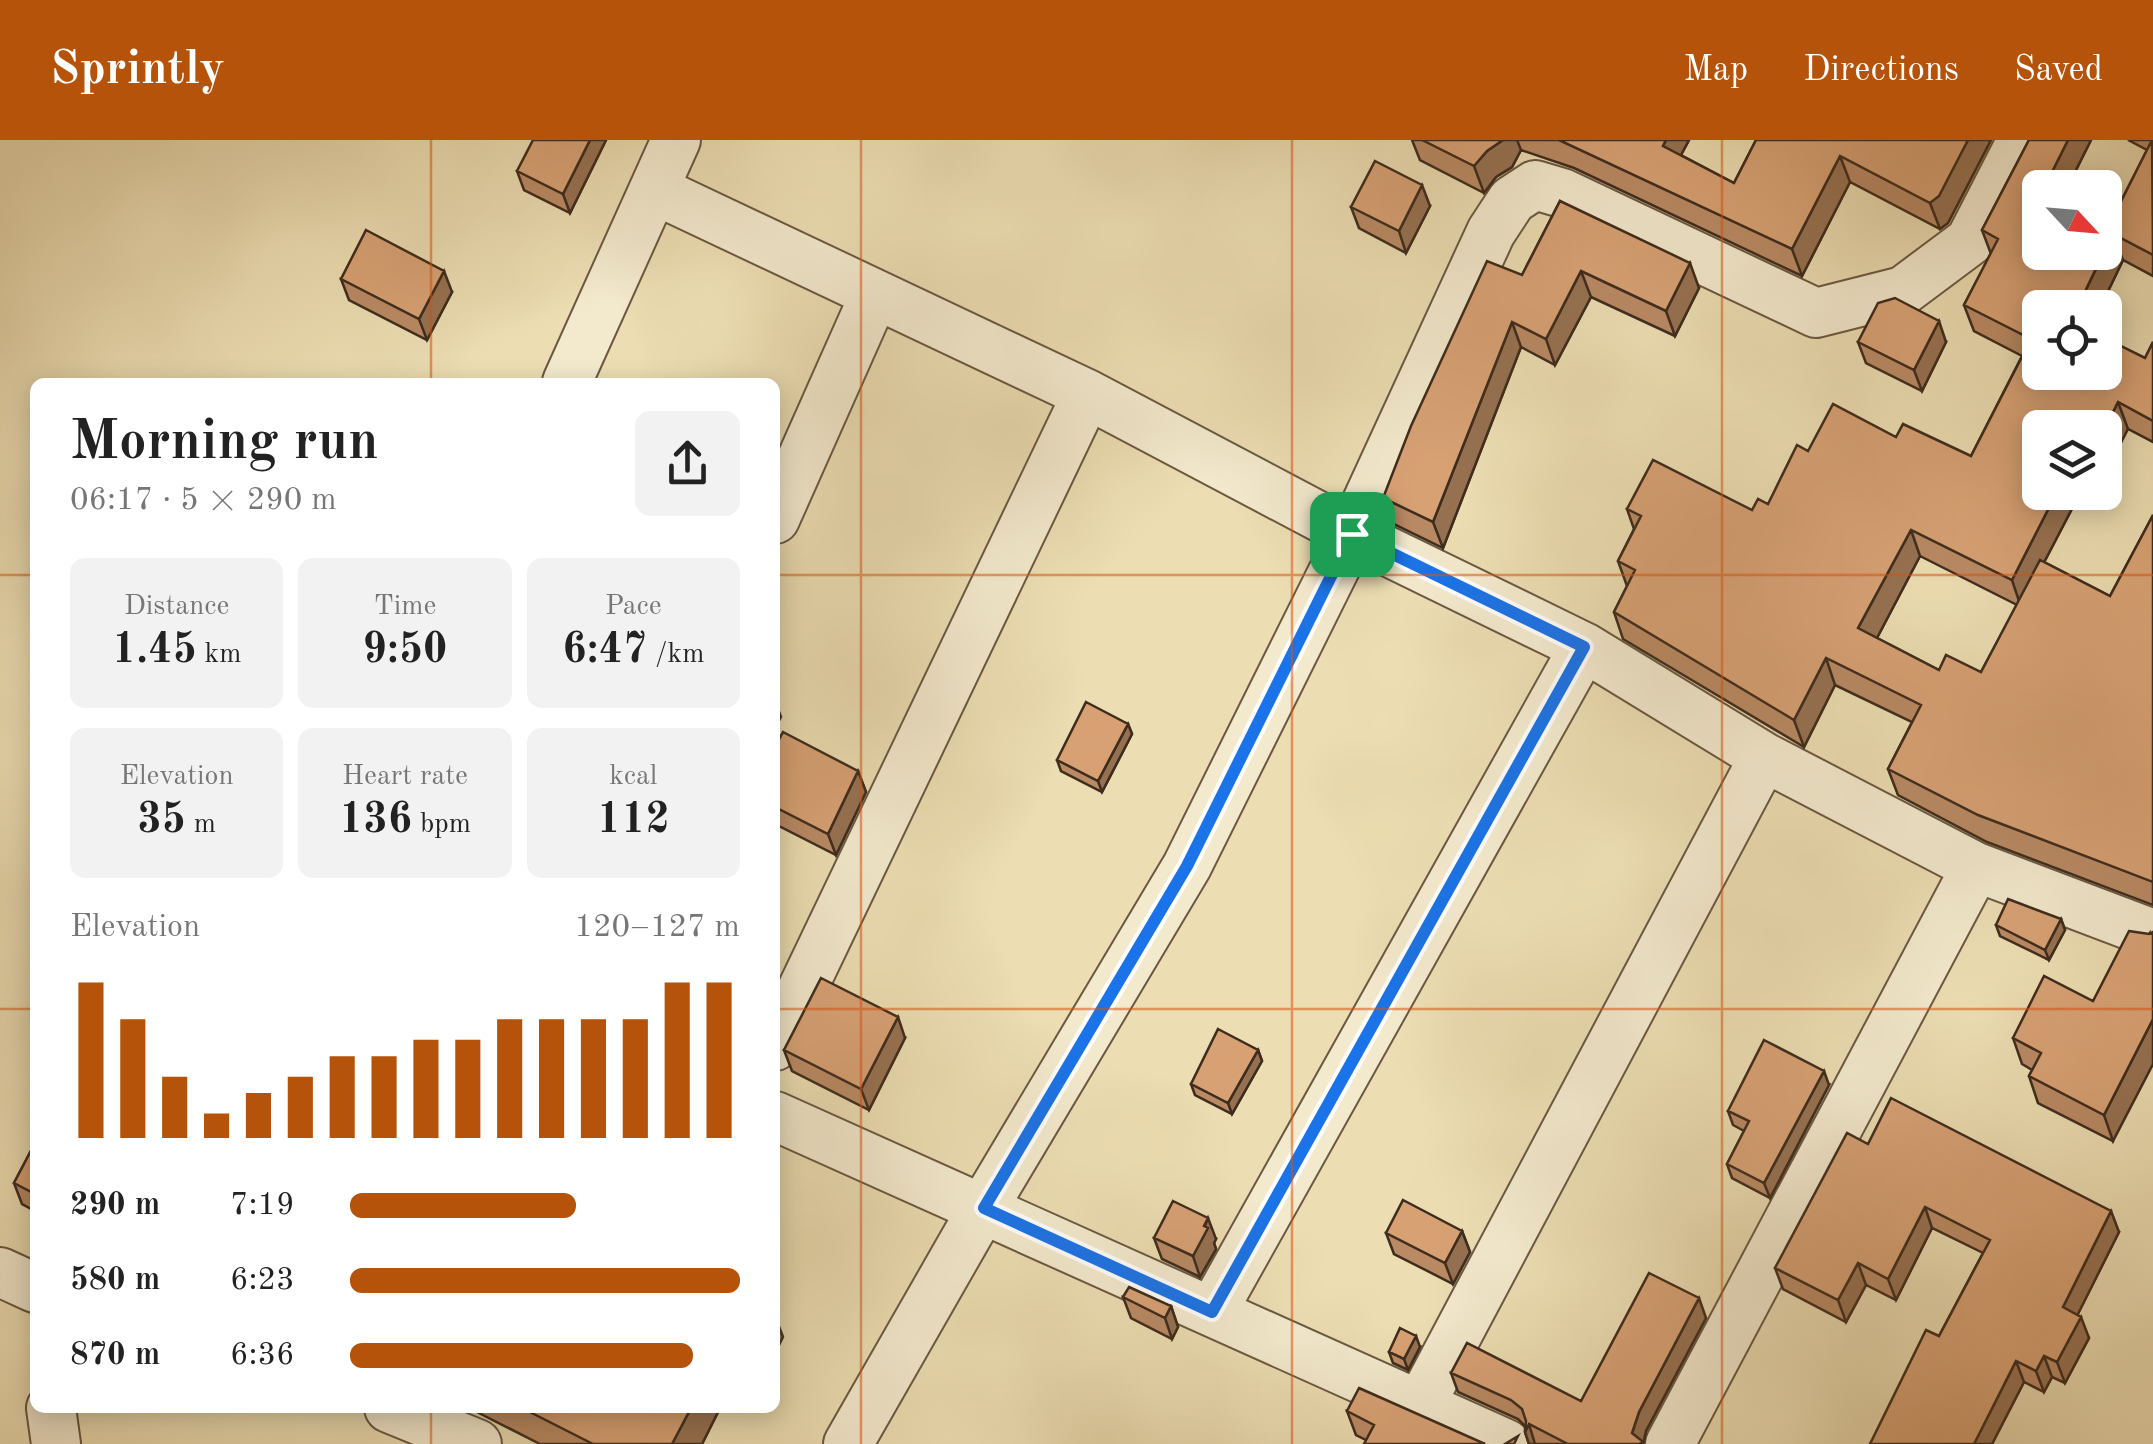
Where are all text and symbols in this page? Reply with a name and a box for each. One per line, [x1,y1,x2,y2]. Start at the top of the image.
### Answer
text: Sprintly [50,46,225,94]
text: Map [1683,53,1748,88]
text: Directions [1803,53,1959,88]
text: Saved [2014,53,2103,88]
north arrow [2022,170,2122,270]
map controls [2022,170,2122,510]
button: locate [2022,290,2122,390]
button: layers [2022,410,2122,510]
button: share [635,411,740,516]
text: Morning run [70,416,379,471]
text: 06:17 · 5 × 290 m [70,485,337,517]
pin [1310,492,1395,577]
icon: arrive [1325,507,1380,562]
text: Distance [124,593,229,621]
text: Time [374,593,436,621]
text: Pace [605,593,662,621]
text: 1.45 [112,630,197,672]
text: 9:50 [363,630,447,672]
text: 6:47 [562,630,647,672]
text: km [197,641,241,669]
text: /km [647,641,704,669]
text: Elevation [120,763,234,791]
text: Heart rate [342,763,468,791]
text: kcal [609,763,657,791]
text: 35 [137,800,186,842]
text: 136 [339,800,412,842]
text: 112 [597,800,670,842]
text: m [186,811,216,839]
text: bpm [412,811,471,839]
text: Elevation [70,912,200,944]
text: 120–127 m [574,912,740,944]
text: 290 m [70,1190,160,1222]
text: 7:19 [230,1190,295,1222]
text: 580 m [70,1265,160,1297]
text: 6:23 [230,1265,295,1297]
text: 870 m [70,1340,160,1372]
text: 6:36 [230,1340,295,1372]

